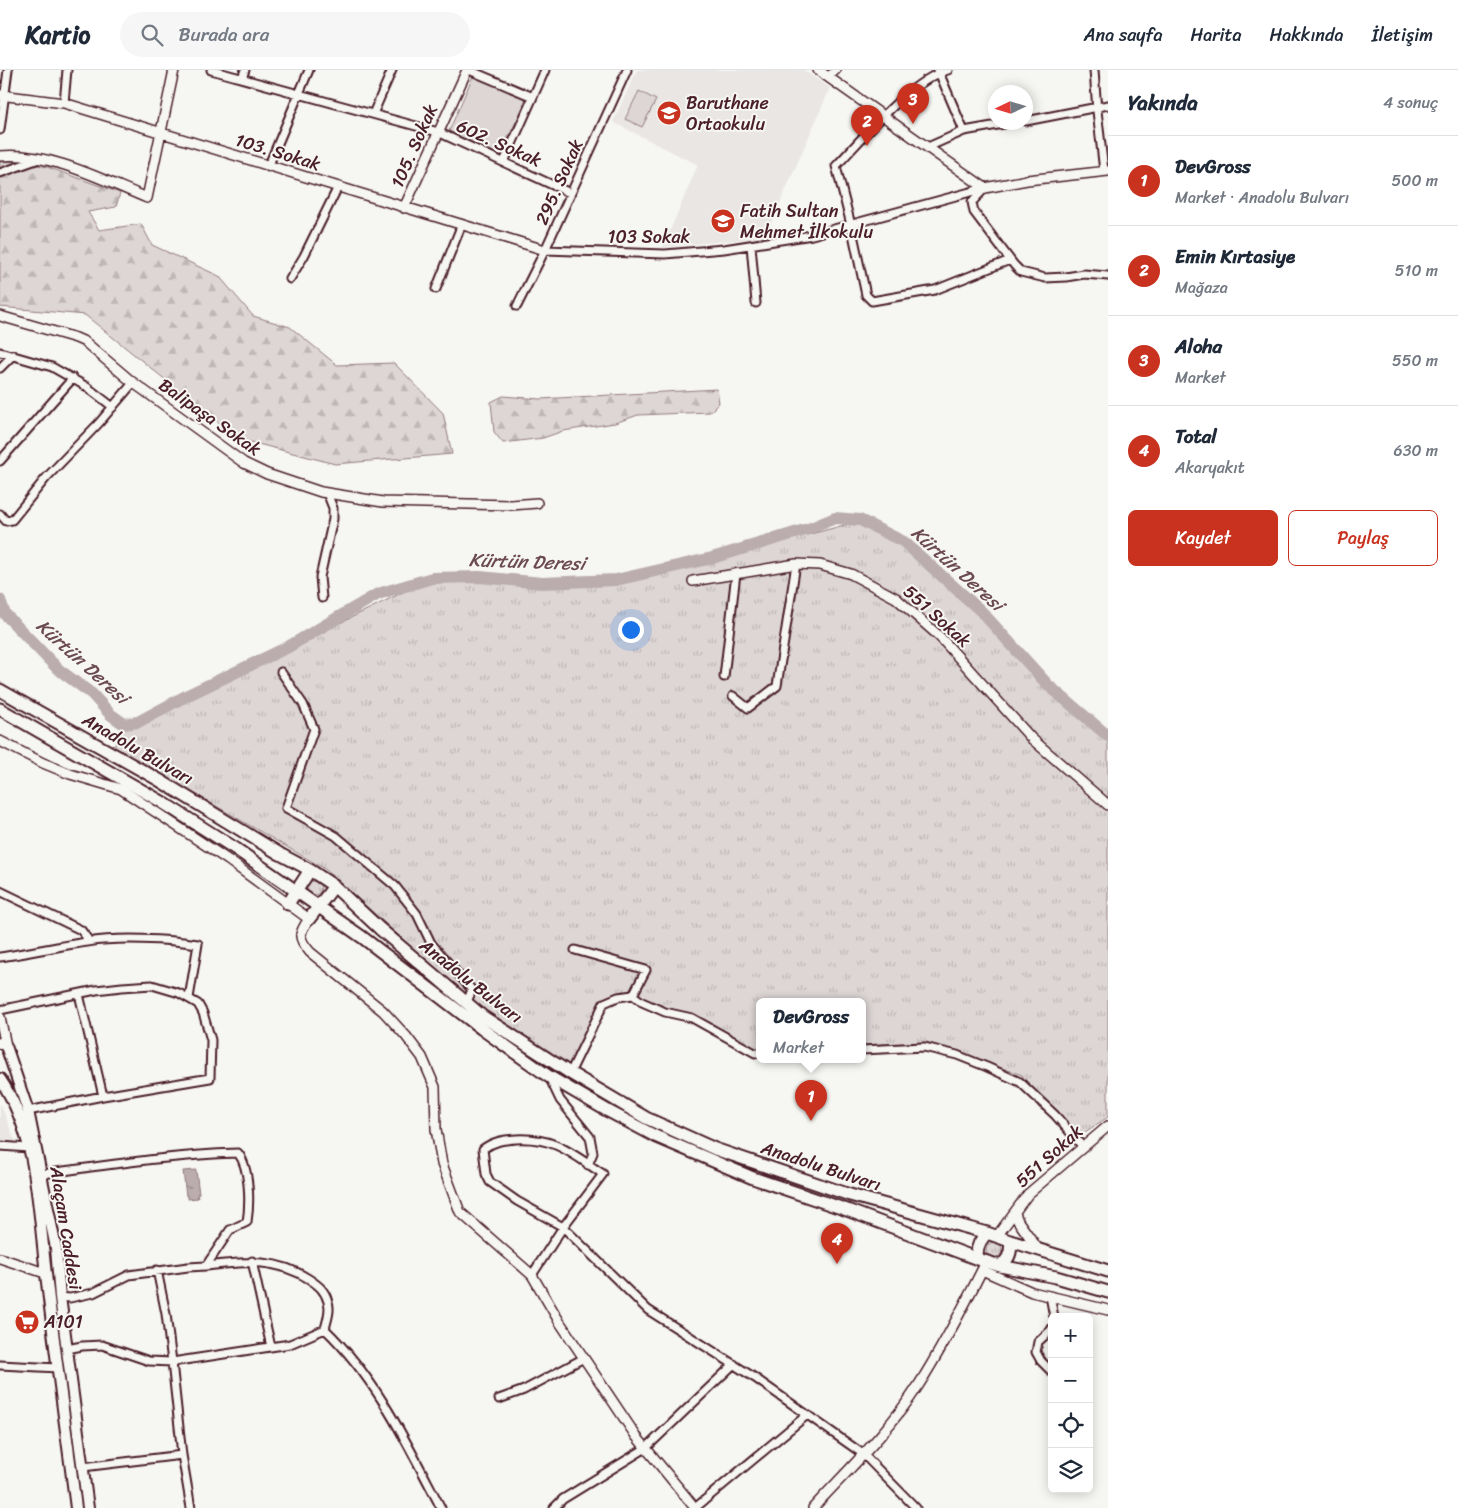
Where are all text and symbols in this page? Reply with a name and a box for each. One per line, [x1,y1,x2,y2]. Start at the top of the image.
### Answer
search box [120,12,470,57]
text: Kartio [25,14,90,56]
text: Burada ara [178,18,269,51]
text: Ana sayfa [1084,19,1162,51]
text: Harita [1190,19,1241,51]
text: Hakkında [1269,19,1344,51]
text: İletişim [1372,19,1433,51]
icon: search [138,21,166,49]
pin: 3 [897,83,929,124]
text: Yakında [1128,84,1198,122]
north arrow [988,85,1033,130]
place label: Baruthane Ortaokulu [686,87,769,140]
text: 4 sonuç [1383,88,1438,117]
street label: 105. Sokak [381,99,447,193]
school or university icon: Baruthane Ortaokulu [656,100,682,126]
pin: 2 [851,105,883,146]
street label: 602. Sokak [451,110,547,176]
street label: 103. Sokak [231,124,325,180]
street label: 295. Sokak [526,133,592,230]
text: DevGross [1175,150,1251,183]
text: 1 [1141,166,1147,195]
text: 500 m [1392,166,1438,195]
text: Market · Anadolu Bulvarı [1175,183,1349,212]
place label: Fatih Sultan Mehmet İlkokulu [740,195,873,248]
school or university icon: Fatih Sultan Mehmet İlkokulu [710,208,736,234]
street label: 103 Sokak [608,221,691,253]
text: Emin Kırtasiye [1175,240,1295,273]
text: 2 [1139,256,1149,285]
text: 510 m [1395,256,1438,285]
text: Mağaza [1175,273,1228,302]
text: Aloha [1175,330,1222,363]
text: 3 [1140,346,1148,375]
text: 550 m [1392,346,1438,375]
text: Market [1175,363,1226,392]
street label: Balipaşa Sokak [152,370,269,465]
text: Total [1175,420,1217,453]
text: 4 [1139,436,1149,465]
text: 630 m [1394,436,1438,465]
text: Akaryakıt [1175,453,1245,482]
button: Kaydet [1128,510,1278,566]
button: Paylaş [1288,510,1438,566]
water label: Kürtün Deresi [904,517,1015,622]
water label: Kürtün Deresi [468,543,589,580]
street label: 551 Sokak [895,576,979,656]
water label: Kürtün Deresi [29,610,140,715]
your location [618,617,644,643]
street label: Anadolu Bulvarı [75,704,200,794]
street label: Anadolu Bulvarı [411,929,530,1032]
popup [756,998,866,1063]
text: DevGross [773,1000,849,1033]
text: Market [773,1033,824,1062]
pin: 1 [795,1080,827,1121]
street label: 551 Sokak [1007,1116,1091,1196]
street label: Anadolu Bulvarı [756,1131,885,1200]
street label: Alaçam Caddesi [40,1163,92,1293]
pin: 4 [821,1223,853,1264]
place label: A101 [43,1306,83,1338]
supermarket icon: A101 [14,1309,40,1335]
map controls [1048,1313,1093,1493]
button: + [1048,1313,1093,1358]
button: − [1048,1358,1093,1403]
button: locate [1048,1403,1093,1448]
button: layers [1048,1448,1093,1493]

